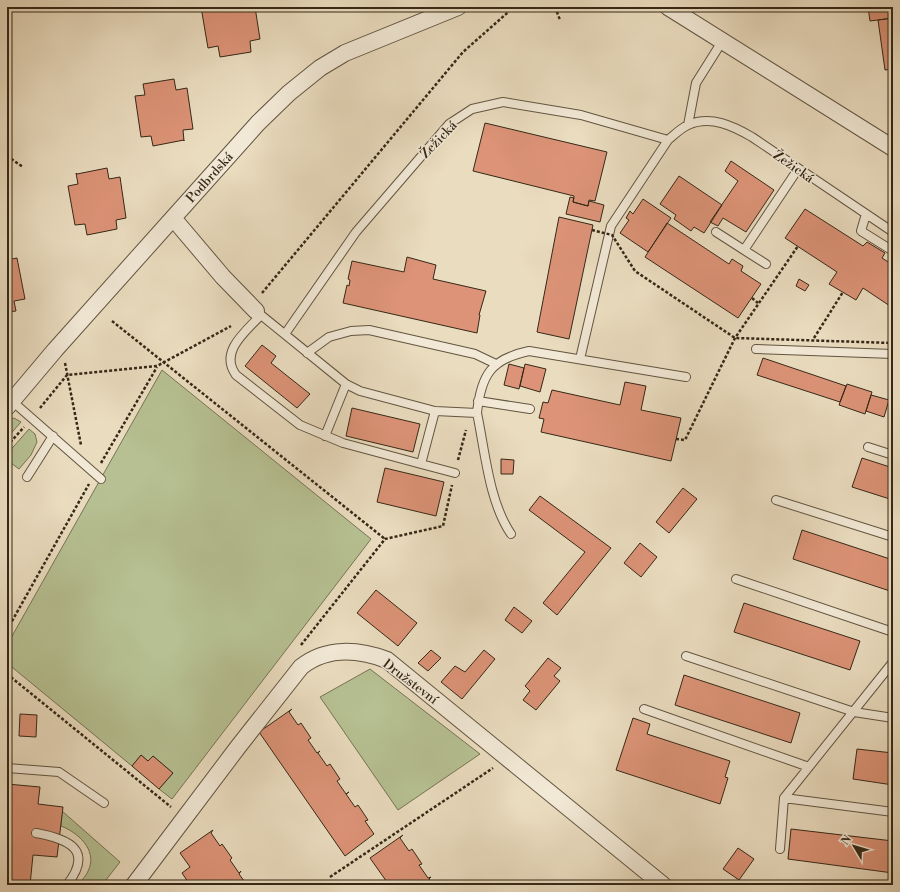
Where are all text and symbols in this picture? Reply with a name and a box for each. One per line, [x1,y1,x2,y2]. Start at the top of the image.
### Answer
street label: Žežická [416,117,461,162]
street label: Žežická [770,146,818,187]
street label: Podbrdská [183,149,237,206]
street label: Družstevní [380,656,442,708]
north arrow [834,826,874,866]
text: N [839,832,855,848]

